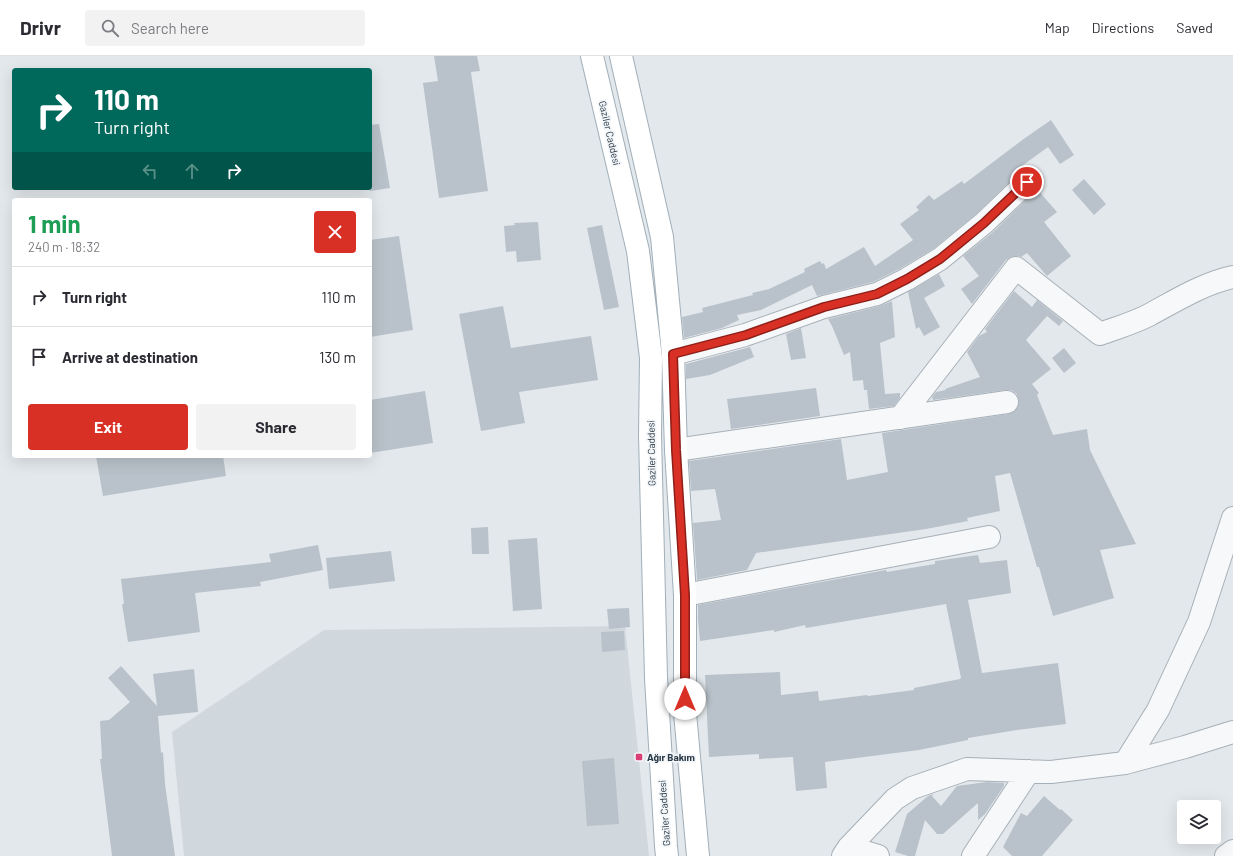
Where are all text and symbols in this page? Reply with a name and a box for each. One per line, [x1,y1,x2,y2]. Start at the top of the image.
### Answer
search box [85,10,365,46]
text: Drivr [20,16,61,39]
icon: search [99,17,121,39]
text: Search here [131,19,209,37]
text: Map [1045,19,1070,36]
text: Directions [1092,19,1154,36]
text: Saved [1176,19,1213,36]
text: 110 m [94,82,159,116]
icon: right [28,84,80,136]
street label: Gaziler Caddesi [597,99,623,167]
text: Turn right [94,116,170,138]
icon: left [139,160,161,182]
icon: ahead [181,160,203,182]
icon: right [223,160,245,182]
pin [1010,165,1044,199]
icon: arrive [1016,171,1038,193]
text: 1 min [28,209,81,238]
button: close [314,211,356,253]
text: 240 m · 18:32 [28,239,100,255]
icon: right [28,286,50,308]
text: Turn right [62,288,127,306]
text: 110 m [322,288,356,306]
icon: arrive [28,346,50,368]
text: Arrive at destination [62,348,198,366]
text: 130 m [319,348,356,366]
button: Exit [28,404,188,450]
button: Share [196,404,356,450]
street label: Gaziler Caddesi [644,420,658,486]
position arrow [664,678,706,720]
place label: Ağır Bakım [647,751,695,763]
marker: Ağır Bakım [634,752,644,762]
street label: Gaziler Caddesi [656,780,672,846]
map controls [1177,800,1221,844]
button: layers [1177,800,1221,844]

